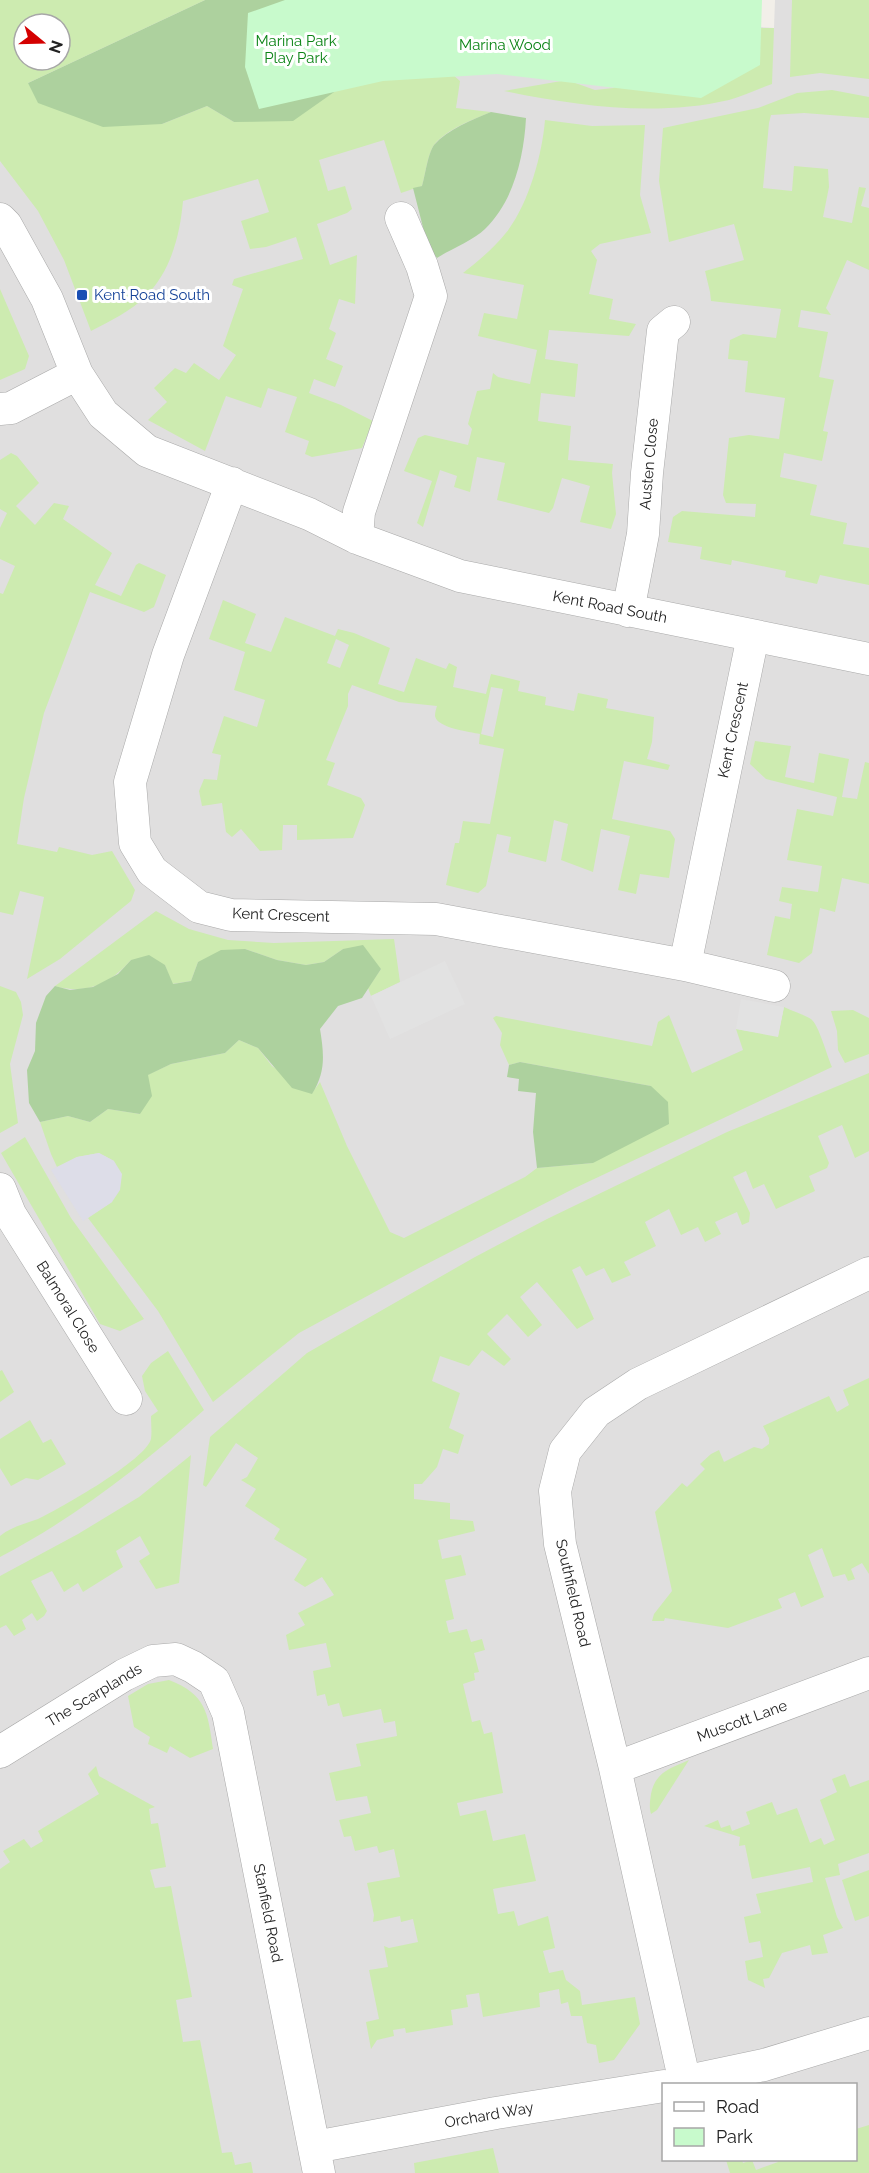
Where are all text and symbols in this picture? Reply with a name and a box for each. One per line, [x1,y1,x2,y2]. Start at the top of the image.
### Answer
north arrow [12,12,72,72]
park label: Marina Park Play Park [255,32,337,67]
park label: Marina Wood [459,36,551,54]
text: N [45,38,67,56]
place label: Kent Road South [94,286,210,304]
marker: Kent Road South [75,288,89,302]
street label: Austen Close [636,417,662,510]
street label: Kent Road South [551,587,669,627]
street label: Kent Crescent [714,680,752,780]
street label: Kent Crescent [232,904,330,926]
street label: Balmoral Close [33,1258,104,1357]
street label: Southfield Road [552,1537,594,1649]
street label: The Scarplands [43,1659,145,1731]
street label: Muscott Lane [694,1696,790,1746]
street label: Stanfield Road [250,1862,286,1964]
legend [662,2083,857,2161]
text: Road [716,2096,759,2117]
street label: Orchard Way [443,2098,535,2132]
text: Park [716,2126,753,2147]

